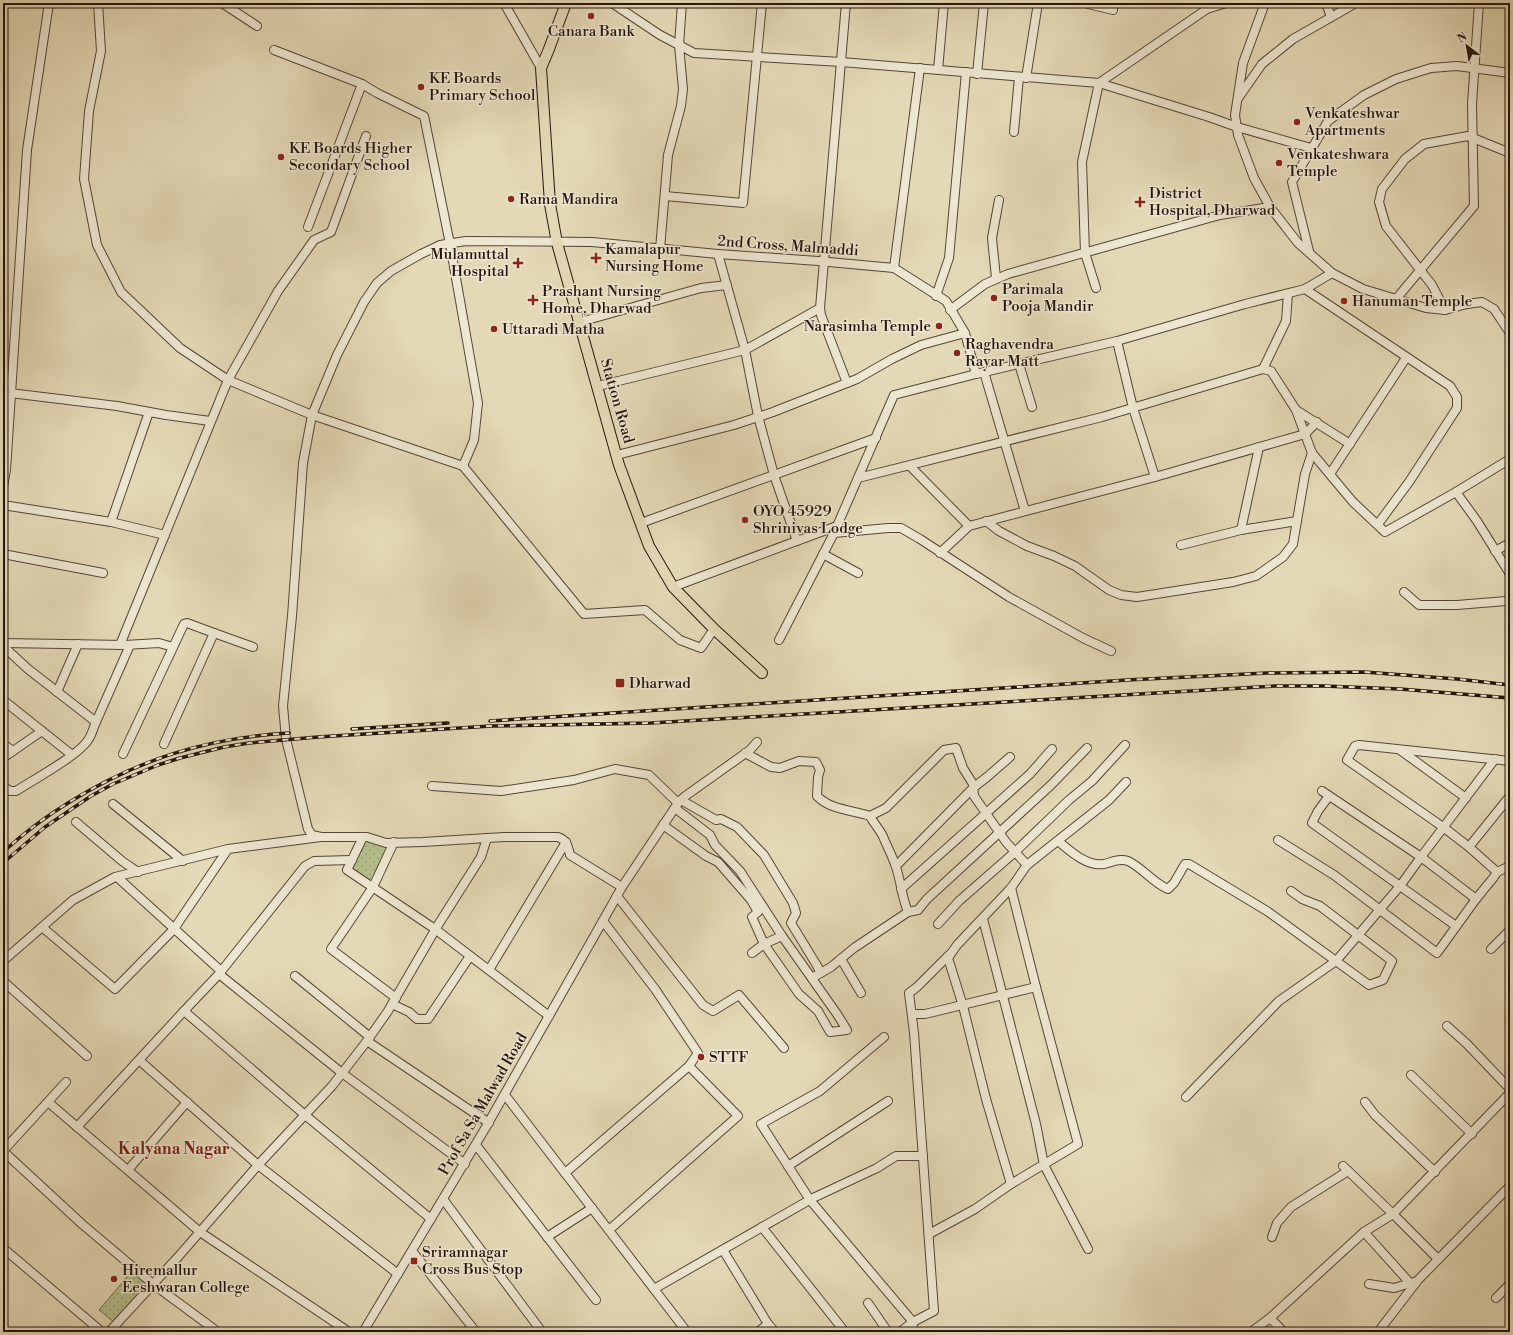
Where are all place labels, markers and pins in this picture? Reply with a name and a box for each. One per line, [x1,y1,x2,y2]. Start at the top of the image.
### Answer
marker: Canara Bank [586,11,596,21]
place label: Canara Bank [548,22,635,41]
place label: KE Boards Primary School [429,69,536,105]
marker: KE Boards Primary School [416,82,426,92]
place label: Venkateshwar Apartments [1304,104,1400,140]
marker: Venkateshwar Apartments [1292,117,1302,127]
place label: KE Boards Higher Secondary School [289,139,413,175]
place label: Venkateshwara Temple [1286,145,1390,181]
marker: KE Boards Higher Secondary School [276,152,286,162]
marker: Venkateshwara Temple [1274,158,1284,168]
place label: District Hospital, Dharwad [1149,184,1276,220]
place label: Rama Mandira [519,190,619,209]
marker: Rama Mandira [506,194,516,204]
marker: District Hospital, Dharwad [1134,196,1146,208]
place label: Kamalapur Nursing Home [605,240,704,276]
place label: Mulamuttal Hospital [431,245,510,281]
marker: Kamalapur Nursing Home [590,252,602,264]
marker: Mulamuttal Hospital [512,257,524,269]
place label: Parimala Pooja Mandir [1002,280,1094,316]
place label: Prashant Nursing Home, Dharwad [542,282,661,318]
place label: Hanuman Temple [1352,292,1472,311]
marker: Parimala Pooja Mandir [989,293,999,303]
marker: Prashant Nursing Home, Dharwad [527,294,539,306]
marker: Hanuman Temple [1339,296,1349,306]
place label: Narasimha Temple [804,317,931,336]
place label: Uttaradi Matha [502,320,605,339]
marker: Narasimha Temple [934,321,944,331]
marker: Uttaradi Matha [489,324,499,334]
place label: Raghavendra Rayar Matt [965,335,1054,371]
marker: Raghavendra Rayar Matt [952,348,962,358]
place label: OYO 45929 Shrinivas Lodge [753,502,863,538]
marker: OYO 45929 Shrinivas Lodge [740,515,750,525]
place label: Dharwad [629,674,691,693]
marker: Dharwad [614,677,626,689]
place label: STTF [709,1048,749,1067]
marker: STTF [696,1052,706,1062]
place label: Sriramnagar Cross Bus Stop [422,1243,523,1279]
marker: Sriramnagar Cross Bus Stop [409,1256,419,1266]
place label: Hiremallur Eeshwaran College [122,1261,250,1297]
marker: Hiremallur Eeshwaran College [109,1274,119,1284]

